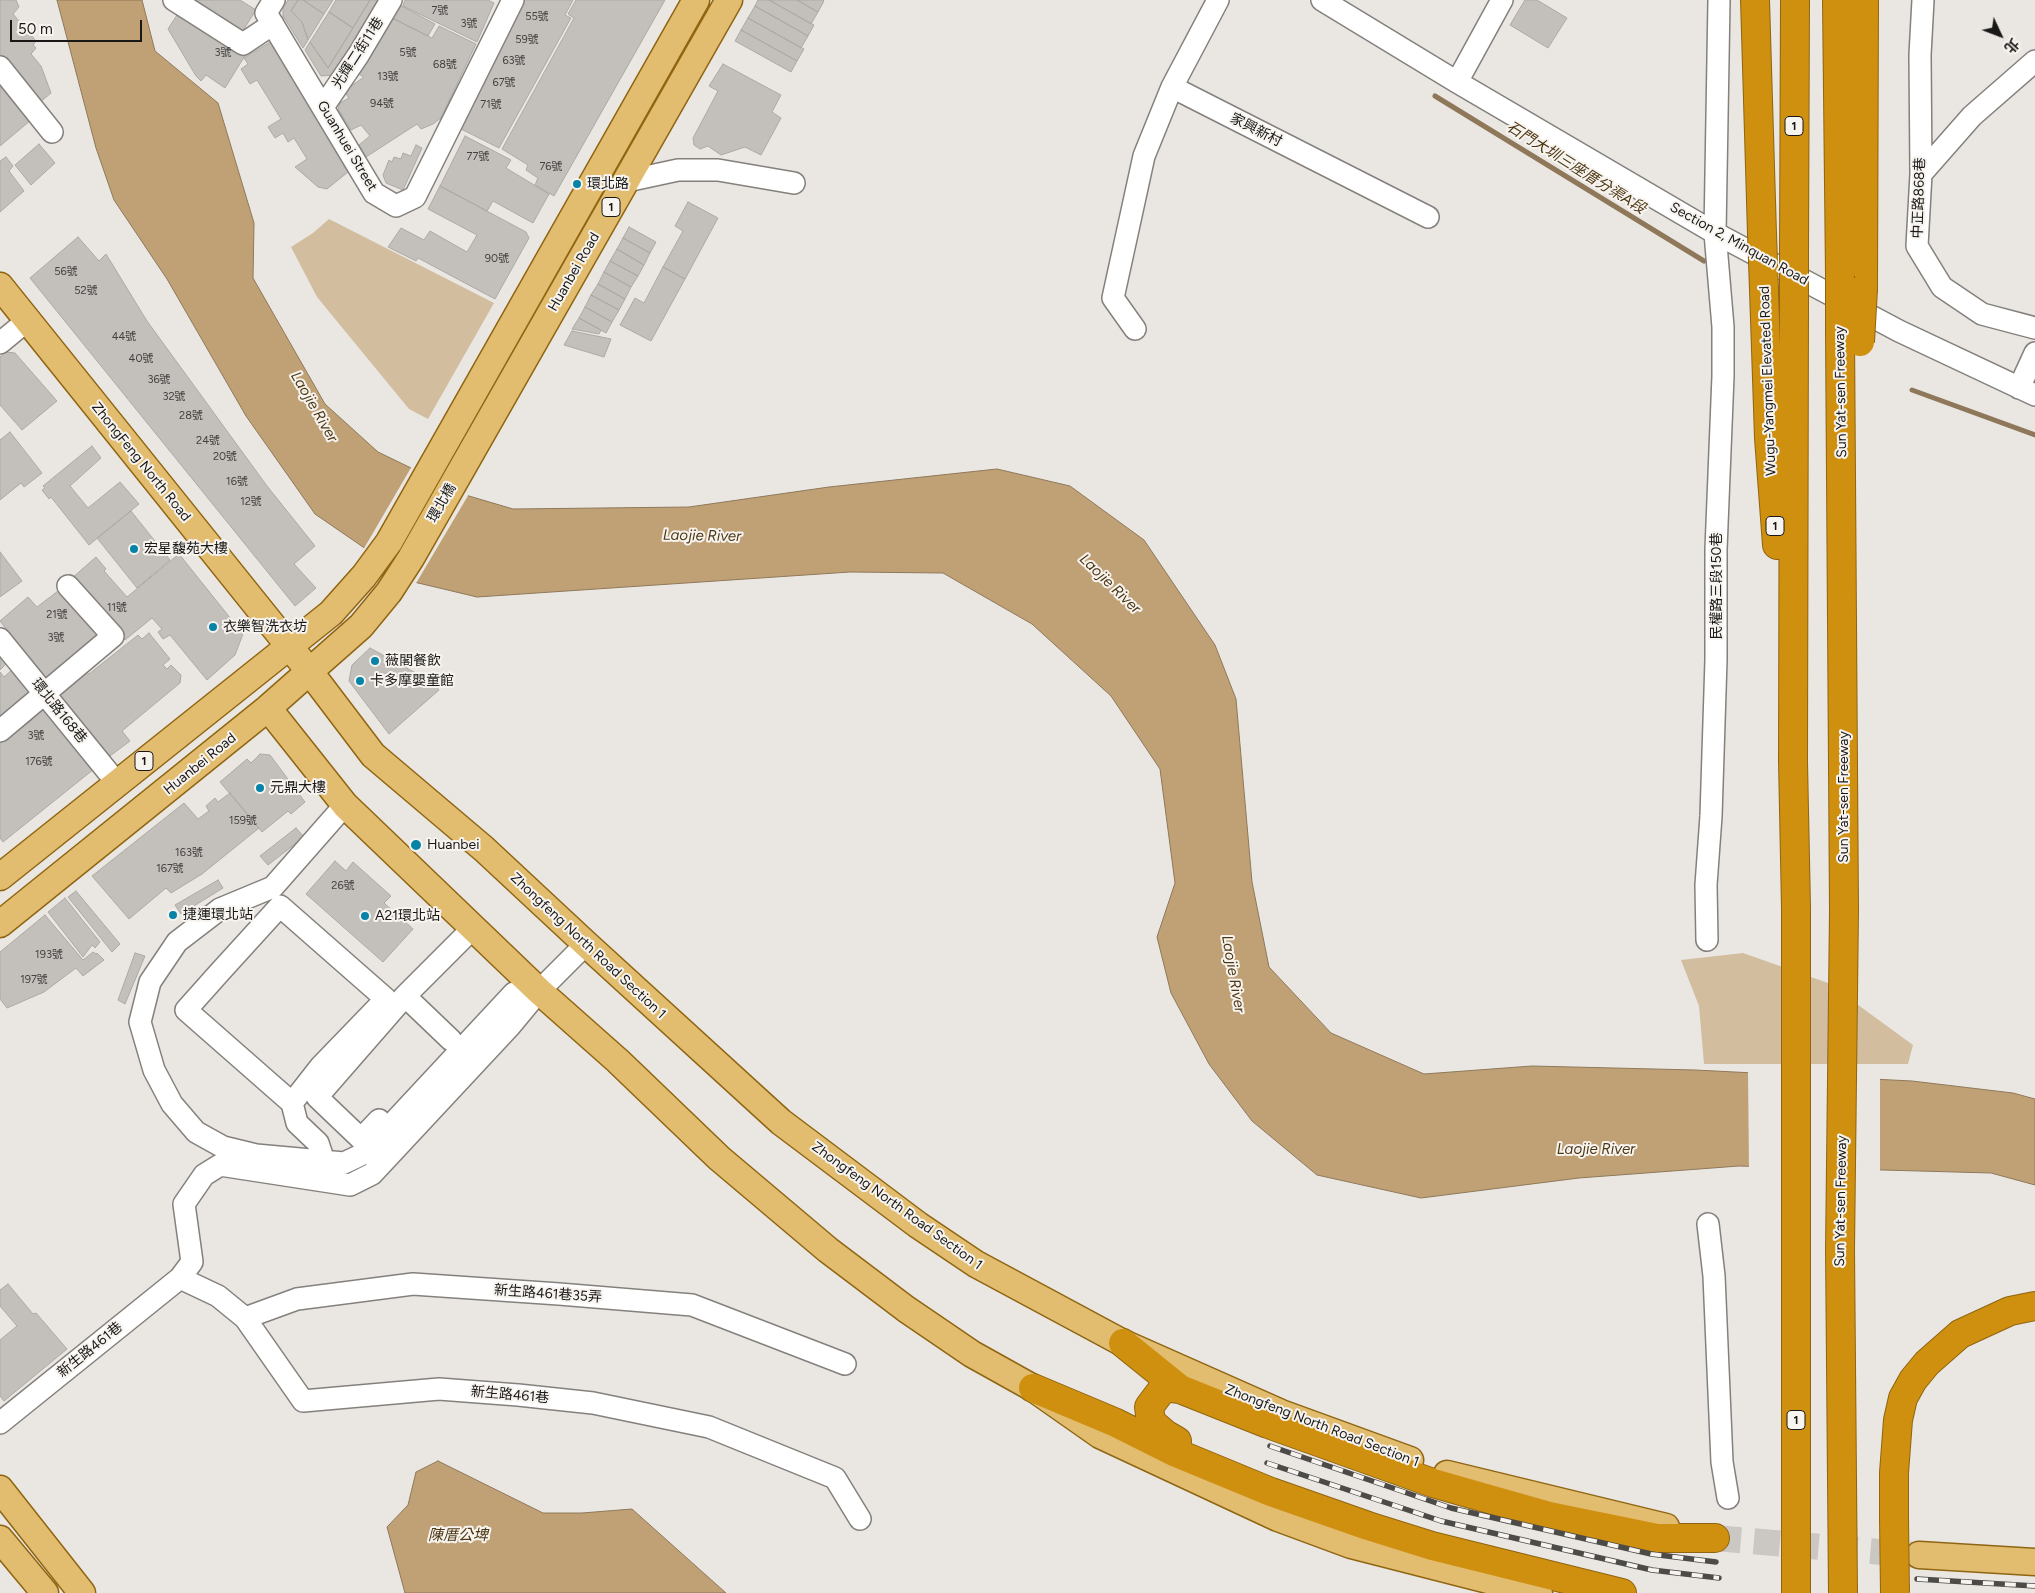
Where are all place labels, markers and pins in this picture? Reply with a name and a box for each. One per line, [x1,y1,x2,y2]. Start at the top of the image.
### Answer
place label: 環北路 [587,176,629,192]
marker: 環北路 [571,178,583,190]
place label: 宏星馥苑大樓 [144,541,228,557]
marker: 宏星馥苑大樓 [128,543,140,555]
place label: 衣樂智洗衣坊 [223,619,307,635]
marker: 衣樂智洗衣坊 [207,621,219,633]
place label: 薇閣餐飲 [385,653,441,669]
marker: 薇閣餐飲 [369,655,381,667]
place label: 卡多摩嬰童館 [370,673,454,689]
marker: 卡多摩嬰童館 [354,675,366,687]
place label: 元鼎大樓 [270,780,326,796]
marker: 元鼎大樓 [254,782,266,794]
place label: Huanbei [427,837,479,853]
marker: Huanbei [409,838,423,852]
place label: 捷運環北站 [183,907,253,923]
place label: A21環北站 [375,908,440,924]
marker: 捷運環北站 [167,909,179,921]
marker: A21環北站 [359,910,371,922]

